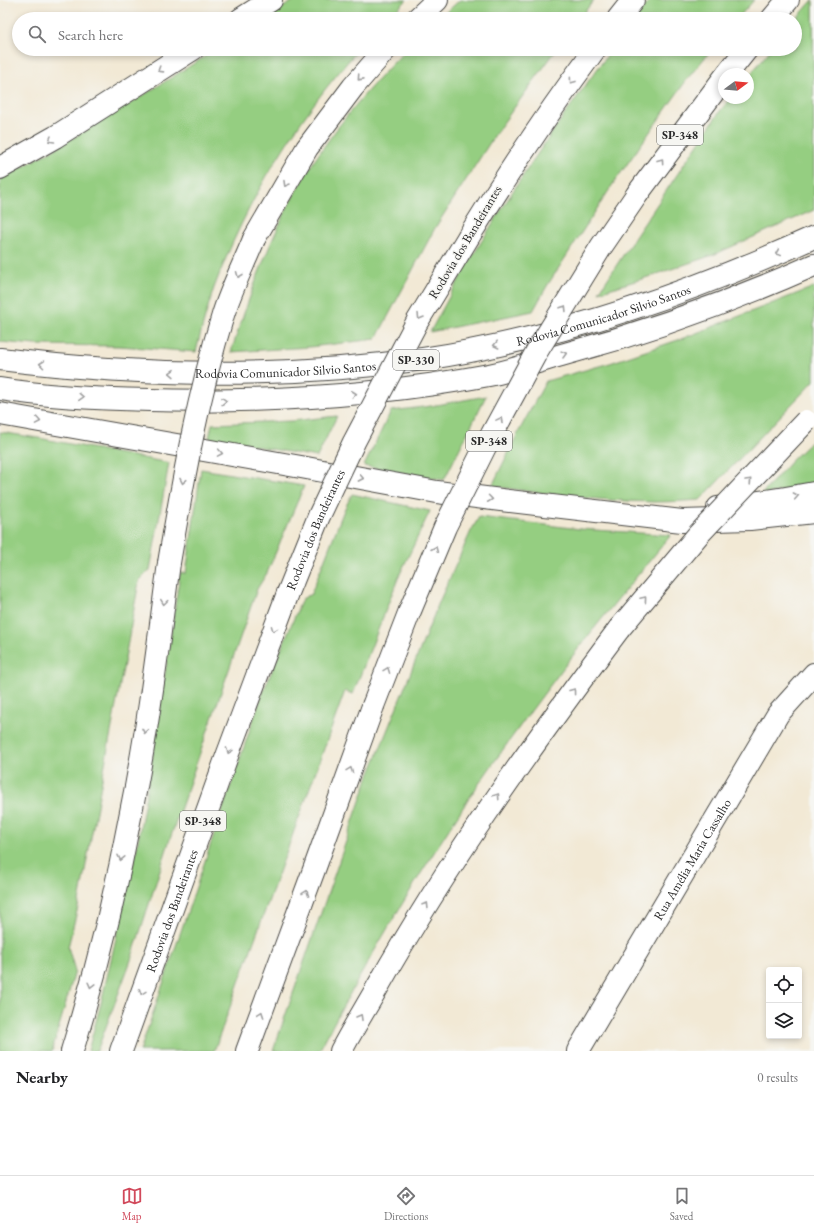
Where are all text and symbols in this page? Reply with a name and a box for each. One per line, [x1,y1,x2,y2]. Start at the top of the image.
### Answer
search box [12,12,802,56]
icon: search [26,23,48,45]
text: Search here [58,25,123,44]
one-way arrow [157,65,164,73]
north arrow [718,68,754,104]
one-way arrow [358,73,365,81]
one-way arrow [570,76,577,83]
road number: SP-348 [657,125,703,145]
one-way arrow [48,135,55,142]
one-way arrow [656,159,663,166]
one-way arrow [283,180,290,187]
street label: Rodovia dos Bandeirantes [424,182,506,302]
one-way arrow [775,248,782,256]
one-way arrow [236,272,244,279]
street label: Rodovia Comunicador Silvio Santos [514,280,693,349]
one-way arrow [559,305,567,312]
one-way arrow [418,313,425,320]
one-way arrow [492,340,499,349]
road number: SP-330 [393,350,439,370]
one-way arrow [561,351,567,359]
street label: Rodovia Comunicador Silvio Santos [195,356,377,381]
one-way arrow [39,360,45,369]
one-way arrow [169,369,175,377]
one-way arrow [351,389,357,398]
one-way arrow [78,393,84,402]
one-way arrow [221,397,227,405]
one-way arrow [35,416,42,425]
one-way arrow [495,417,502,425]
road number: SP-348 [466,431,512,451]
one-way arrow [217,448,223,456]
street label: Rodovia dos Bandeirantes [282,467,348,592]
one-way arrow [358,473,365,482]
one-way arrow [179,478,188,484]
one-way arrow [744,478,752,486]
one-way arrow [793,492,800,501]
one-way arrow [487,494,493,503]
one-way arrow [431,546,439,553]
one-way arrow [640,597,647,604]
one-way arrow [160,599,169,605]
one-way arrow [271,626,279,633]
one-way arrow [382,666,390,673]
one-way arrow [568,688,575,695]
one-way arrow [142,728,150,734]
one-way arrow [225,747,233,754]
one-way arrow [345,767,354,774]
one-way arrow [492,793,500,800]
street label: Rua Amélia Maria Cassalho [649,795,734,923]
road number: SP-348 [180,811,226,831]
street label: Rodovia dos Bandeirantes [142,847,201,975]
one-way arrow [118,855,126,862]
one-way arrow [301,889,309,896]
one-way arrow [421,902,428,909]
map controls [766,967,802,1039]
button: locate [766,967,802,1003]
one-way arrow [87,981,96,988]
one-way arrow [138,988,147,995]
button: layers [766,1003,802,1039]
one-way arrow [256,1011,264,1018]
one-way arrow [355,1014,362,1021]
text: Nearby [16,1066,68,1088]
text: 0 results [757,1069,798,1086]
tab: Map [121,1185,143,1223]
tab: Directions [384,1185,428,1223]
tab: Saved [670,1185,693,1223]

